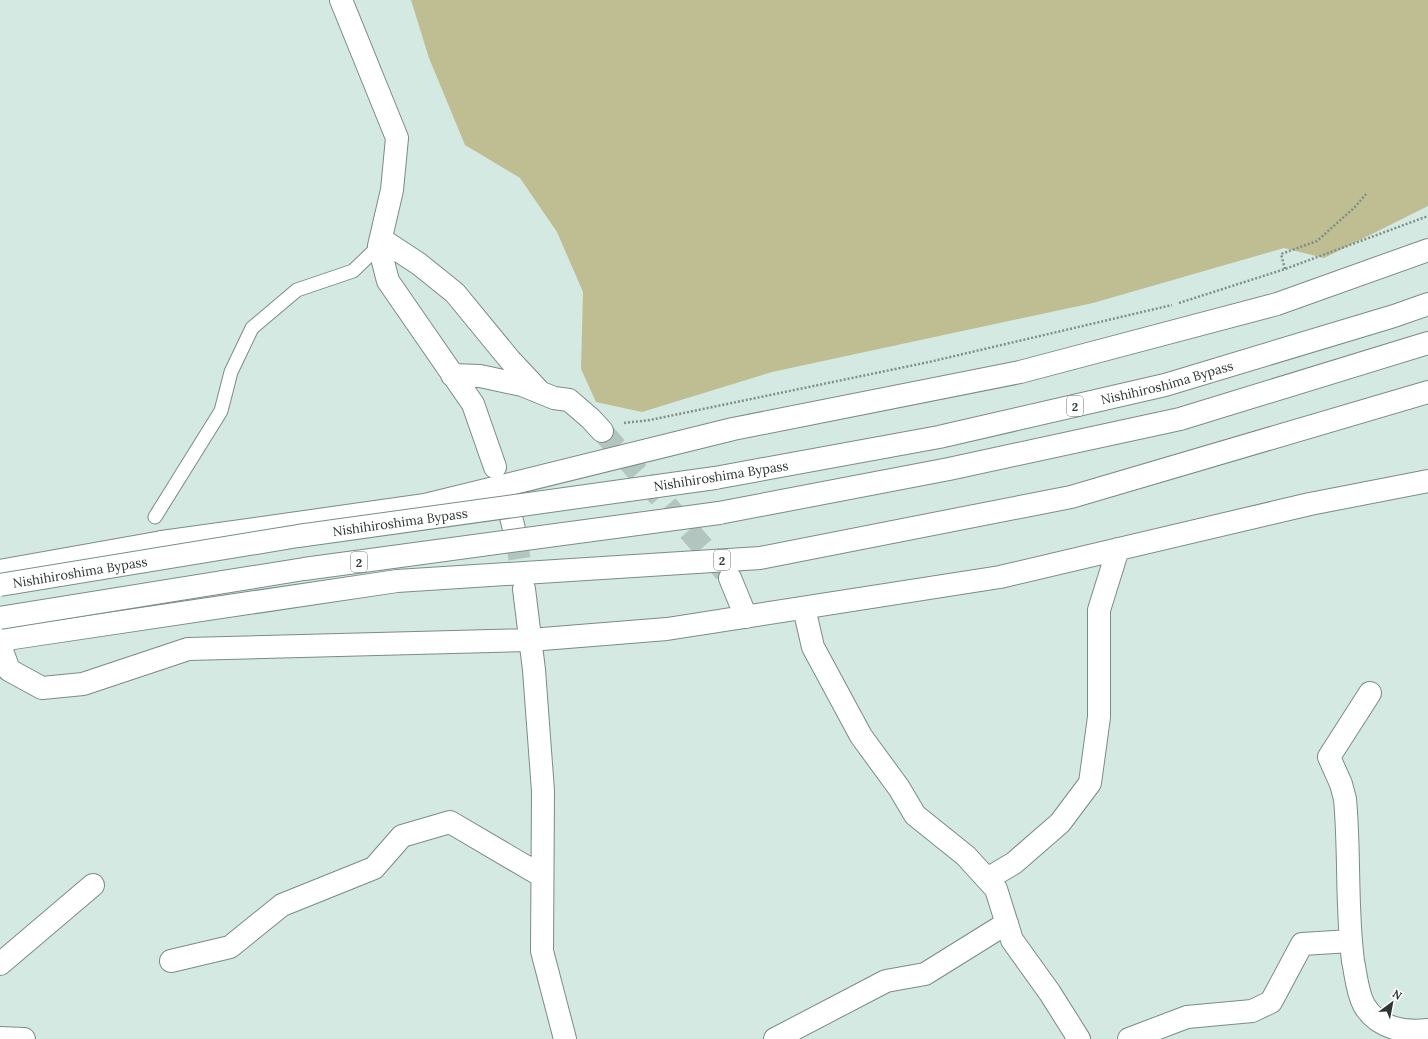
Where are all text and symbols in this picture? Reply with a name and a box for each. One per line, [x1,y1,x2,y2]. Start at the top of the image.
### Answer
street label: Nishihiroshima Bypass [1099,357,1235,408]
road number: 2 [1067,396,1083,416]
street label: Nishihiroshima Bypass [652,457,790,495]
street label: Nishihiroshima Bypass [331,504,469,540]
road number: 2 [714,550,730,570]
street label: Nishihiroshima Bypass [11,552,149,591]
road number: 2 [351,552,367,572]
north arrow [1372,983,1412,1023]
text: N [1390,986,1405,1003]

